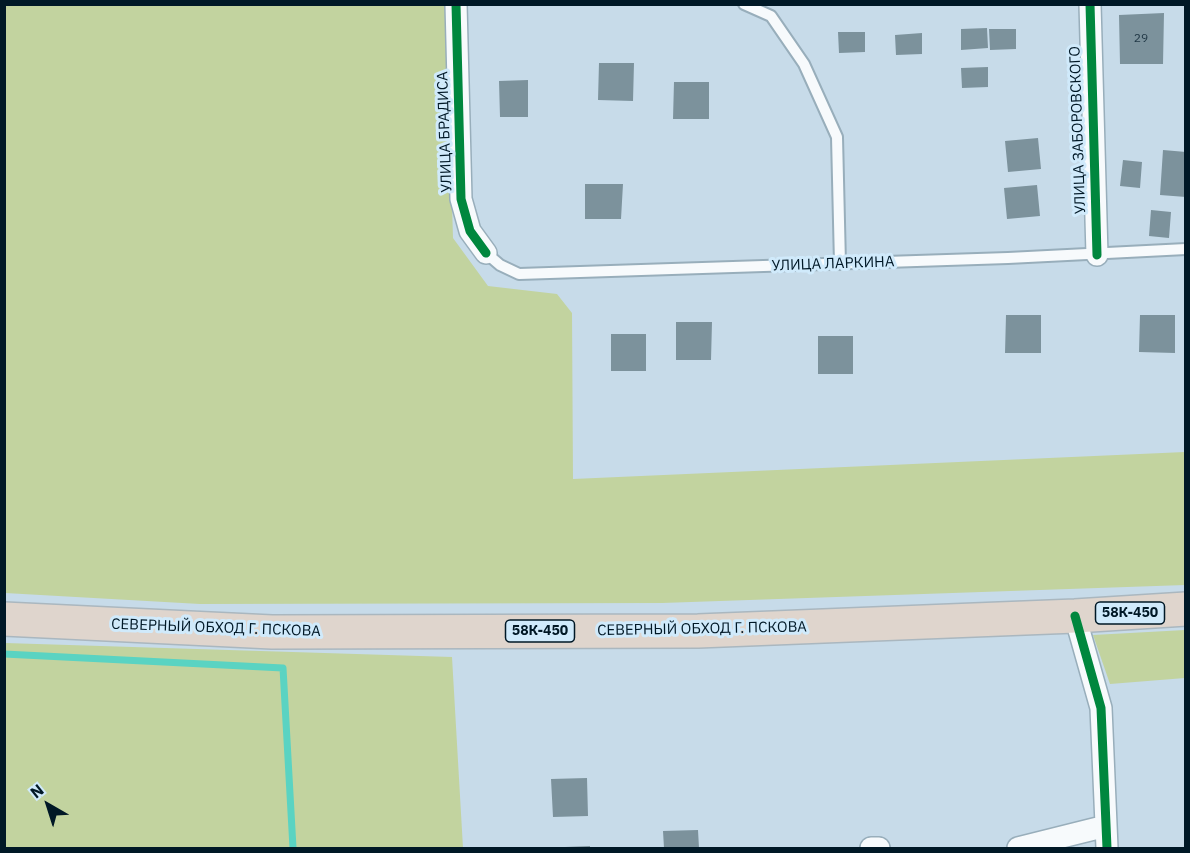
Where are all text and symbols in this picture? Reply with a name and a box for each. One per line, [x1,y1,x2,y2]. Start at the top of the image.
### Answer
house number: 29 [1134,32,1148,46]
street label: УЛИЦА ЗАБОРОВСКОГО [1066,46,1090,214]
street label: УЛИЦА БРАДИСА [434,71,456,193]
street label: УЛИЦА ЛАРКИНА [771,253,895,275]
road number: 58К-450 [1096,602,1164,624]
street label: СЕВЕРНЫЙ ОБХОД Г. ПСКОВА [111,615,321,641]
street label: СЕВЕРНЫЙ ОБХОД Г. ПСКОВА [597,618,807,640]
road number: 58К-450 [506,620,574,642]
north arrow [18,775,78,835]
text: N [26,780,47,802]

